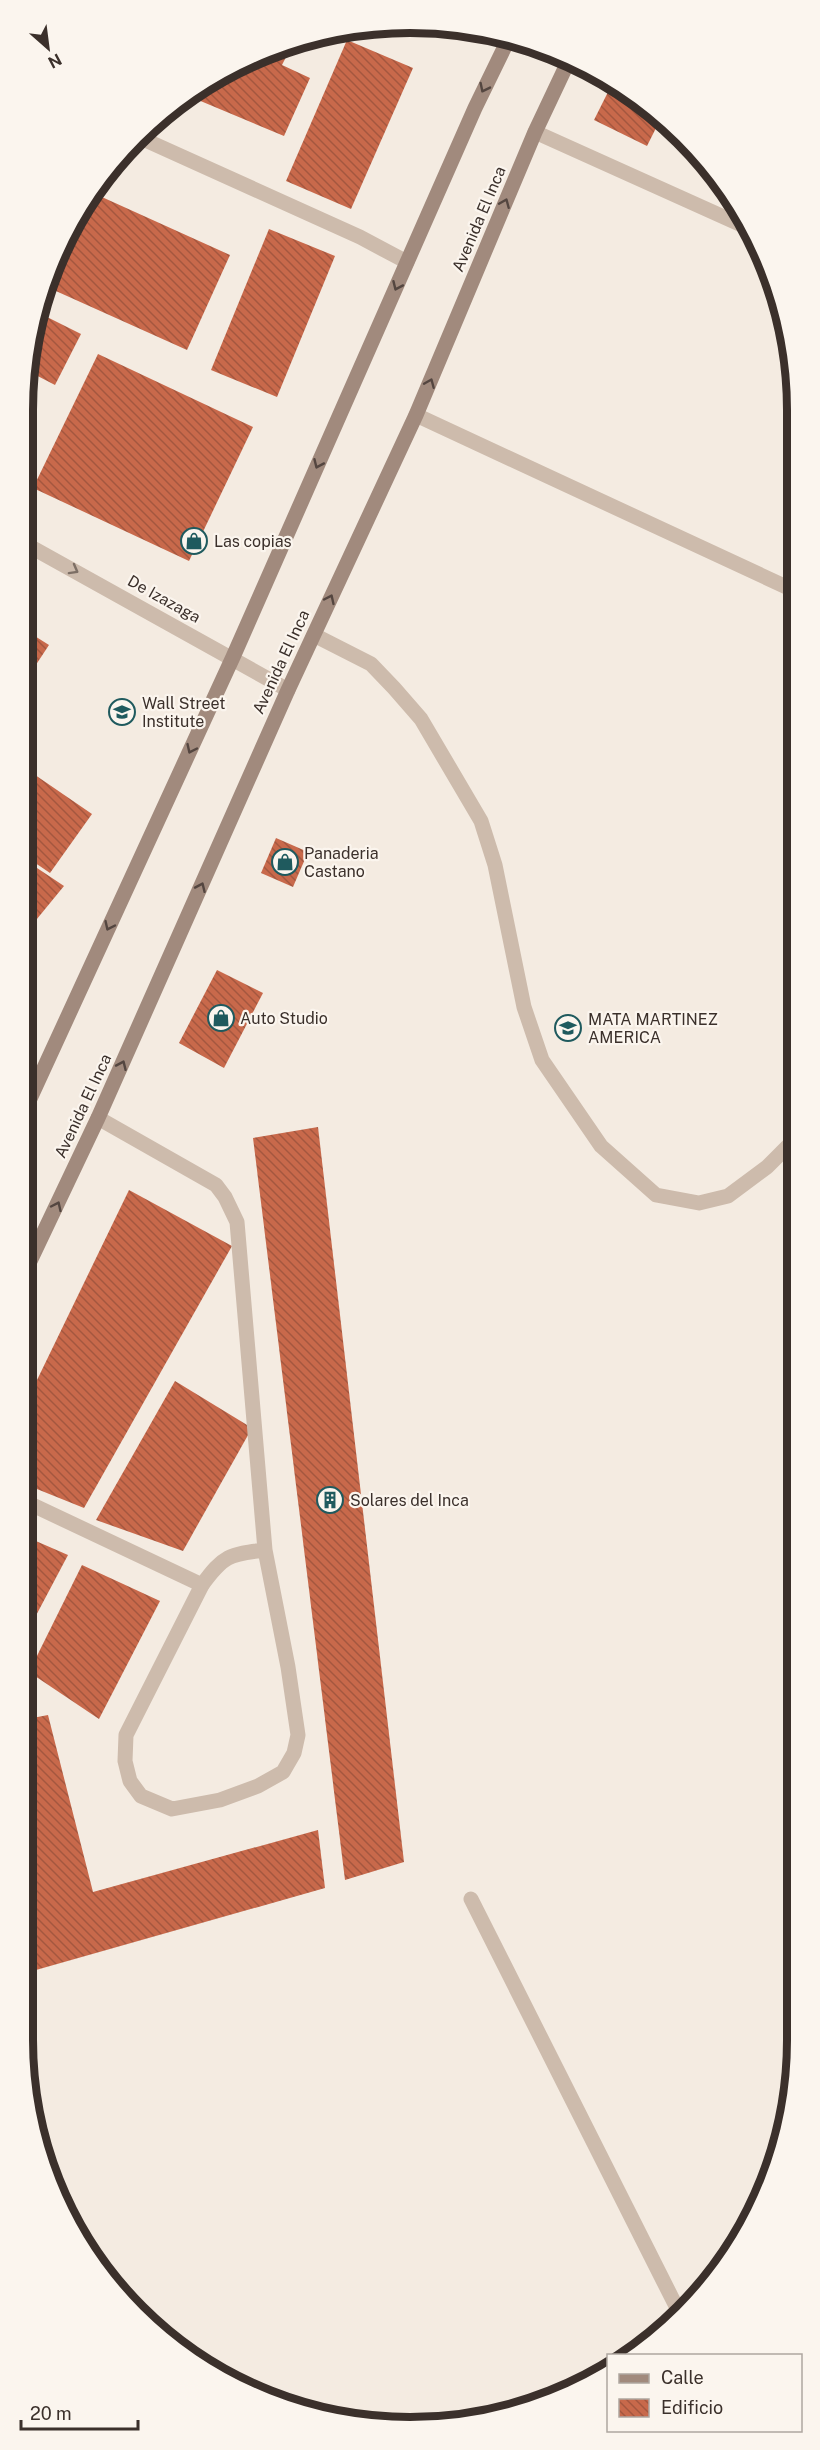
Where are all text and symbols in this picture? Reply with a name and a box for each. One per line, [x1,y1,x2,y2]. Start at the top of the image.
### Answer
north arrow [18,18,78,78]
text: N [45,49,65,72]
one-way arrow [480,82,492,93]
street label: Avenida El Inca [448,164,510,274]
one-way arrow [498,199,510,210]
one-way arrow [392,279,404,290]
one-way arrow [423,379,435,390]
one-way arrow [313,458,325,469]
shop icon: Las copias [179,526,209,556]
place label: Las copias [214,532,292,551]
one-way arrow [68,563,78,574]
street label: De Izazaga [124,571,204,627]
one-way arrow [323,594,335,605]
street label: Avenida El Inca [249,607,313,717]
place label: Wall Street Institute [142,694,225,731]
school or university icon: Wall Street Institute [107,697,137,727]
one-way arrow [186,742,198,753]
place label: Panaderia Castano [304,844,379,881]
shop icon: Panaderia Castano [270,847,300,877]
one-way arrow [194,882,206,893]
one-way arrow [105,919,117,930]
shop icon: Auto Studio [206,1003,236,1033]
place label: Auto Studio [240,1009,328,1028]
place label: MATA MARTINEZ AMERICA [588,1010,718,1047]
school or university icon: MATA MARTINEZ AMERICA [553,1013,583,1043]
street label: Avenida El Inca [51,1051,115,1161]
one-way arrow [115,1060,127,1071]
one-way arrow [49,1201,61,1212]
building icon: Solares del Inca [315,1485,345,1515]
place label: Solares del Inca [350,1491,469,1510]
legend [607,2354,802,2432]
text: Calle [661,2367,704,2388]
scale bar [21,2393,138,2431]
text: Edificio [661,2397,723,2418]
text: 20 m [30,2403,72,2424]

